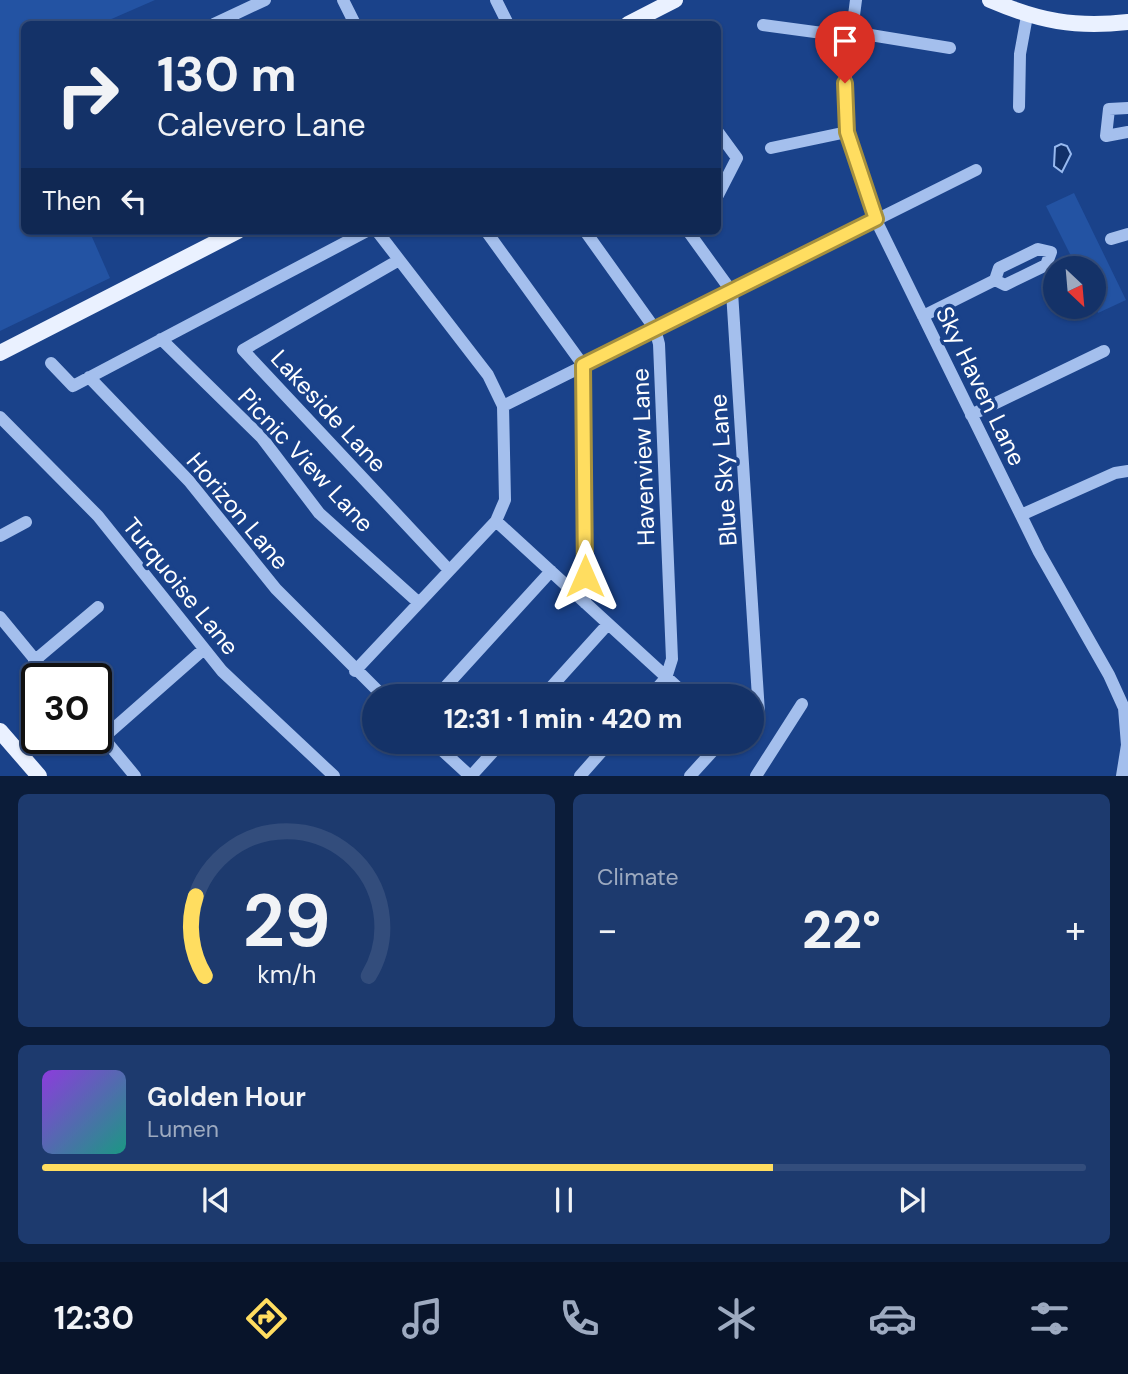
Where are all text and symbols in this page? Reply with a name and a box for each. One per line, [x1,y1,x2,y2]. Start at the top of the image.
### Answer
pin [815,11,875,83]
icon: arrive [826,22,864,60]
text: 130 m [157,42,297,106]
icon: right [42,49,133,140]
text: Calevero Lane [157,104,366,146]
icon: left [115,182,153,220]
text: Then [42,184,101,218]
north arrow [1043,256,1106,318]
map controls [1043,256,1106,319]
street label: Sky Haven Lane [929,301,1033,471]
street label: Lakeside Lane [264,343,394,479]
street label: Havenview Lane [624,368,662,546]
street label: Picnic View Lane [231,381,381,539]
street label: Blue Sky Lane [702,393,744,547]
street label: Horizon Lane [180,446,296,576]
street label: Turquoise Lane [116,511,246,661]
position arrow [548,539,622,613]
speed limit sign: 30 [21,663,112,754]
text: 12:31 · 1 min · 420 m [444,702,682,736]
text: Climate [597,862,679,892]
text: 29 [243,875,330,970]
text: 22° [802,896,881,964]
text: − [597,905,618,955]
text: + [1065,905,1086,955]
text: km/h [257,958,316,991]
text: Golden Hour [147,1080,306,1114]
text: Lumen [147,1114,219,1144]
icon: previous [197,1181,235,1219]
icon: pause [545,1181,583,1219]
icon: next [893,1181,931,1219]
icon: directions [242,1294,291,1343]
icon: music [398,1294,447,1343]
icon: phone [555,1294,604,1343]
icon: climate [712,1294,761,1343]
icon: car [868,1294,917,1343]
icon: filters [1025,1294,1074,1343]
text: 12:30 [54,1297,134,1339]

